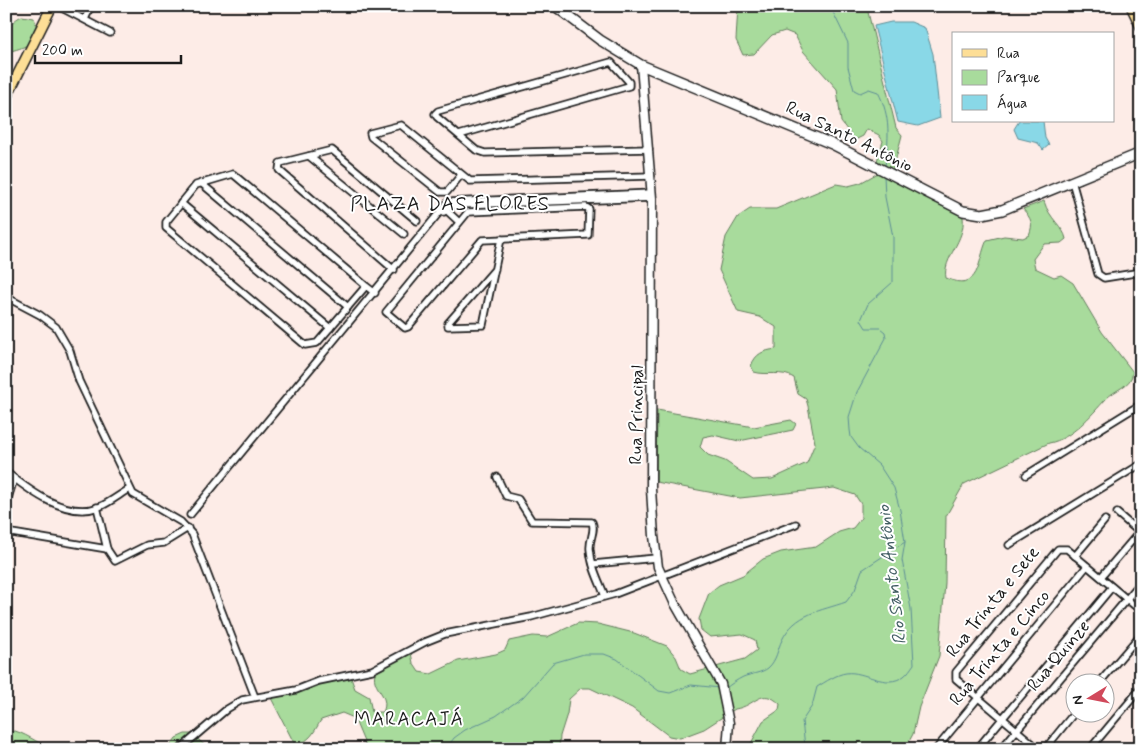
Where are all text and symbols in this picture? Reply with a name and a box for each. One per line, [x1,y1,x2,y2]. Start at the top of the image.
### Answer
scale bar [35,32,181,64]
legend [952,32,1114,122]
text: 200 m [42,41,83,61]
text: Rua [997,44,1020,64]
text: Parque [997,68,1040,88]
text: Água [997,93,1027,114]
street label: Rua Santo Antônio [781,96,917,178]
district label: PLAZA DAS FLORES [350,191,550,218]
street label: Rua Principal [624,365,650,465]
water label: Rio Santo Antônio [871,502,913,646]
street label: Rua Trinta e Sete [941,541,1045,663]
street label: Rua Trinta e Cinco [944,585,1056,711]
street label: Rua Quinze [1022,615,1096,697]
north arrow [1064,672,1114,722]
text: N [1069,694,1088,706]
district label: MARACAJÁ [354,706,464,732]

